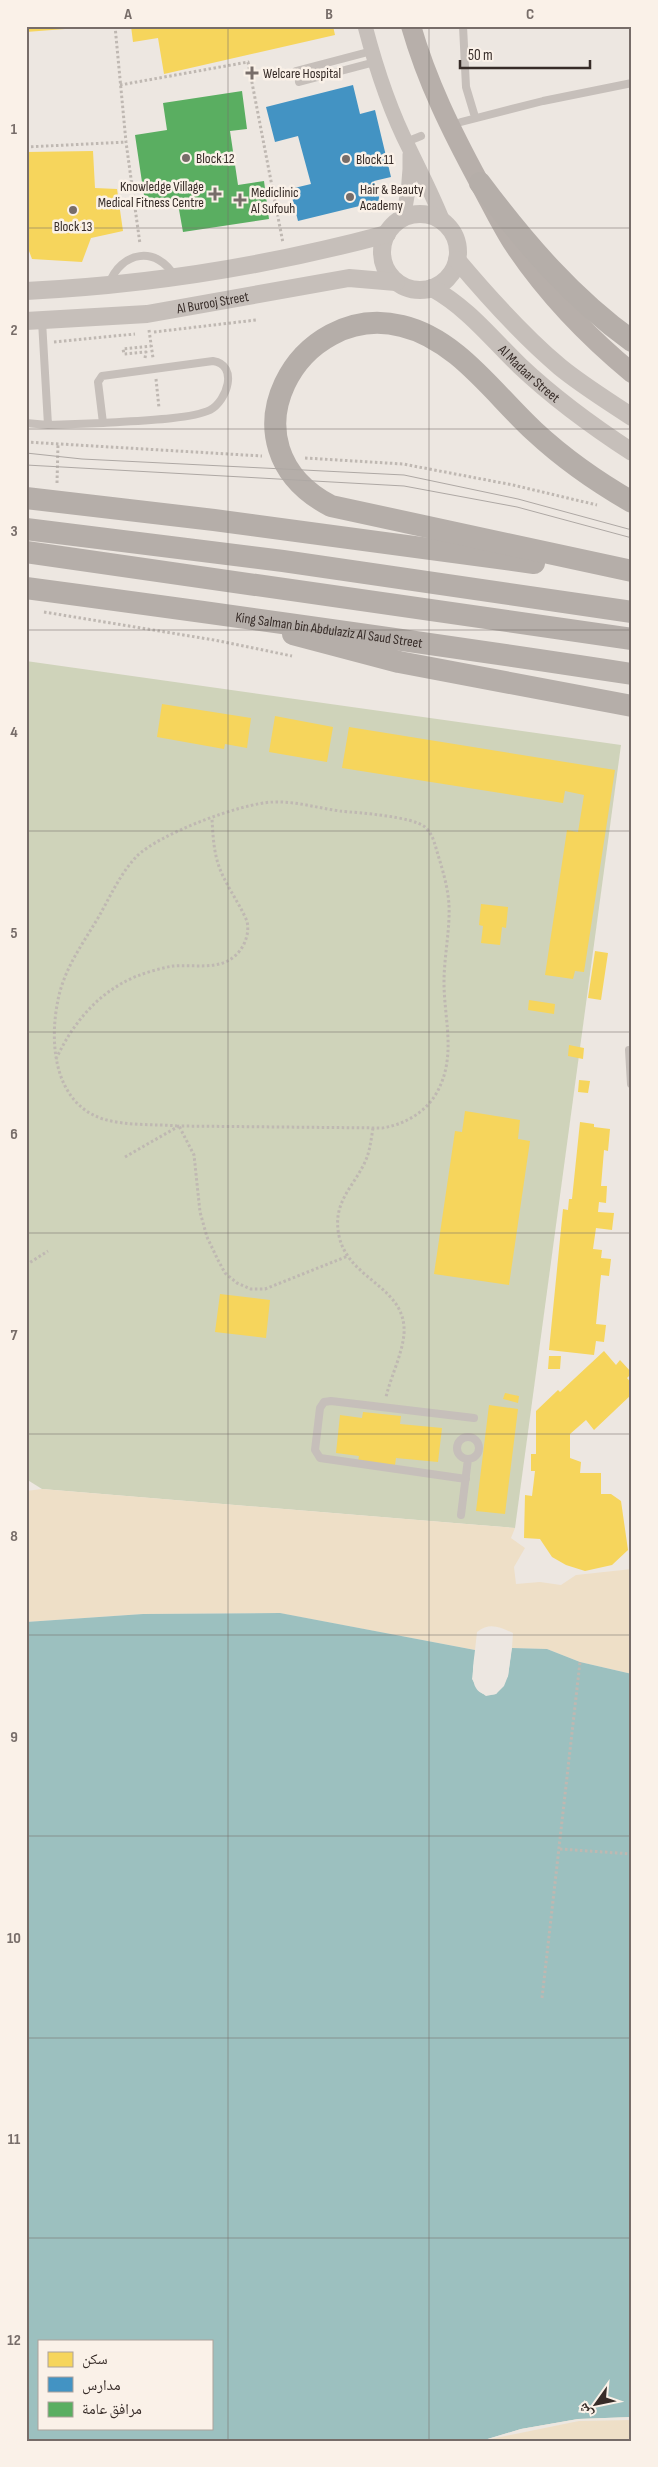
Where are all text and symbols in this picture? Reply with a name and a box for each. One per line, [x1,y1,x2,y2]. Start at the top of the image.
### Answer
text: A [123,5,132,24]
text: B [325,5,333,24]
text: C [526,5,534,24]
scale bar [460,38,590,70]
text: 50 m [468,46,493,65]
place label: Welcare Hospital [263,65,341,82]
marker: Welcare Hospital [245,66,259,80]
text: 1 [11,120,18,139]
place label: Block 12 [196,150,235,167]
place label: Block 11 [356,151,394,168]
marker: Block 12 [180,152,192,164]
marker: Block 11 [340,153,352,165]
place label: Knowledge Village Medical Fitness Centre [98,178,204,211]
place label: Hair & Beauty Academy [359,181,424,214]
place label: Mediclinic Al Sufouh [250,184,299,217]
marker: Knowledge Village Medical Fitness Centre [208,187,222,201]
marker: Hair & Beauty Academy [344,191,356,203]
marker: Mediclinic Al Sufouh [233,193,247,207]
marker: Block 13 [67,204,79,216]
place label: Block 13 [54,218,92,235]
street label: Al Burooj Street [174,288,250,317]
text: 2 [10,321,18,340]
street label: Al Madaar Street [494,340,564,406]
text: 3 [10,522,18,541]
street label: King Salman bin Abdulaziz Al Saud Street [235,608,424,651]
text: 4 [10,723,18,742]
text: 5 [10,924,18,943]
text: 6 [10,1125,18,1144]
text: 7 [11,1326,18,1345]
text: 8 [10,1527,18,1546]
text: 9 [10,1728,18,1747]
text: 10 [7,1929,21,1948]
text: 11 [8,2130,21,2149]
text: 12 [7,2331,21,2350]
legend [38,2340,212,2430]
text: سكن [82,2350,108,2369]
text: مدارس [82,2376,121,2395]
north arrow [570,2380,620,2430]
text: مرافق عامة [82,2400,142,2419]
text: ش [574,2400,597,2422]

